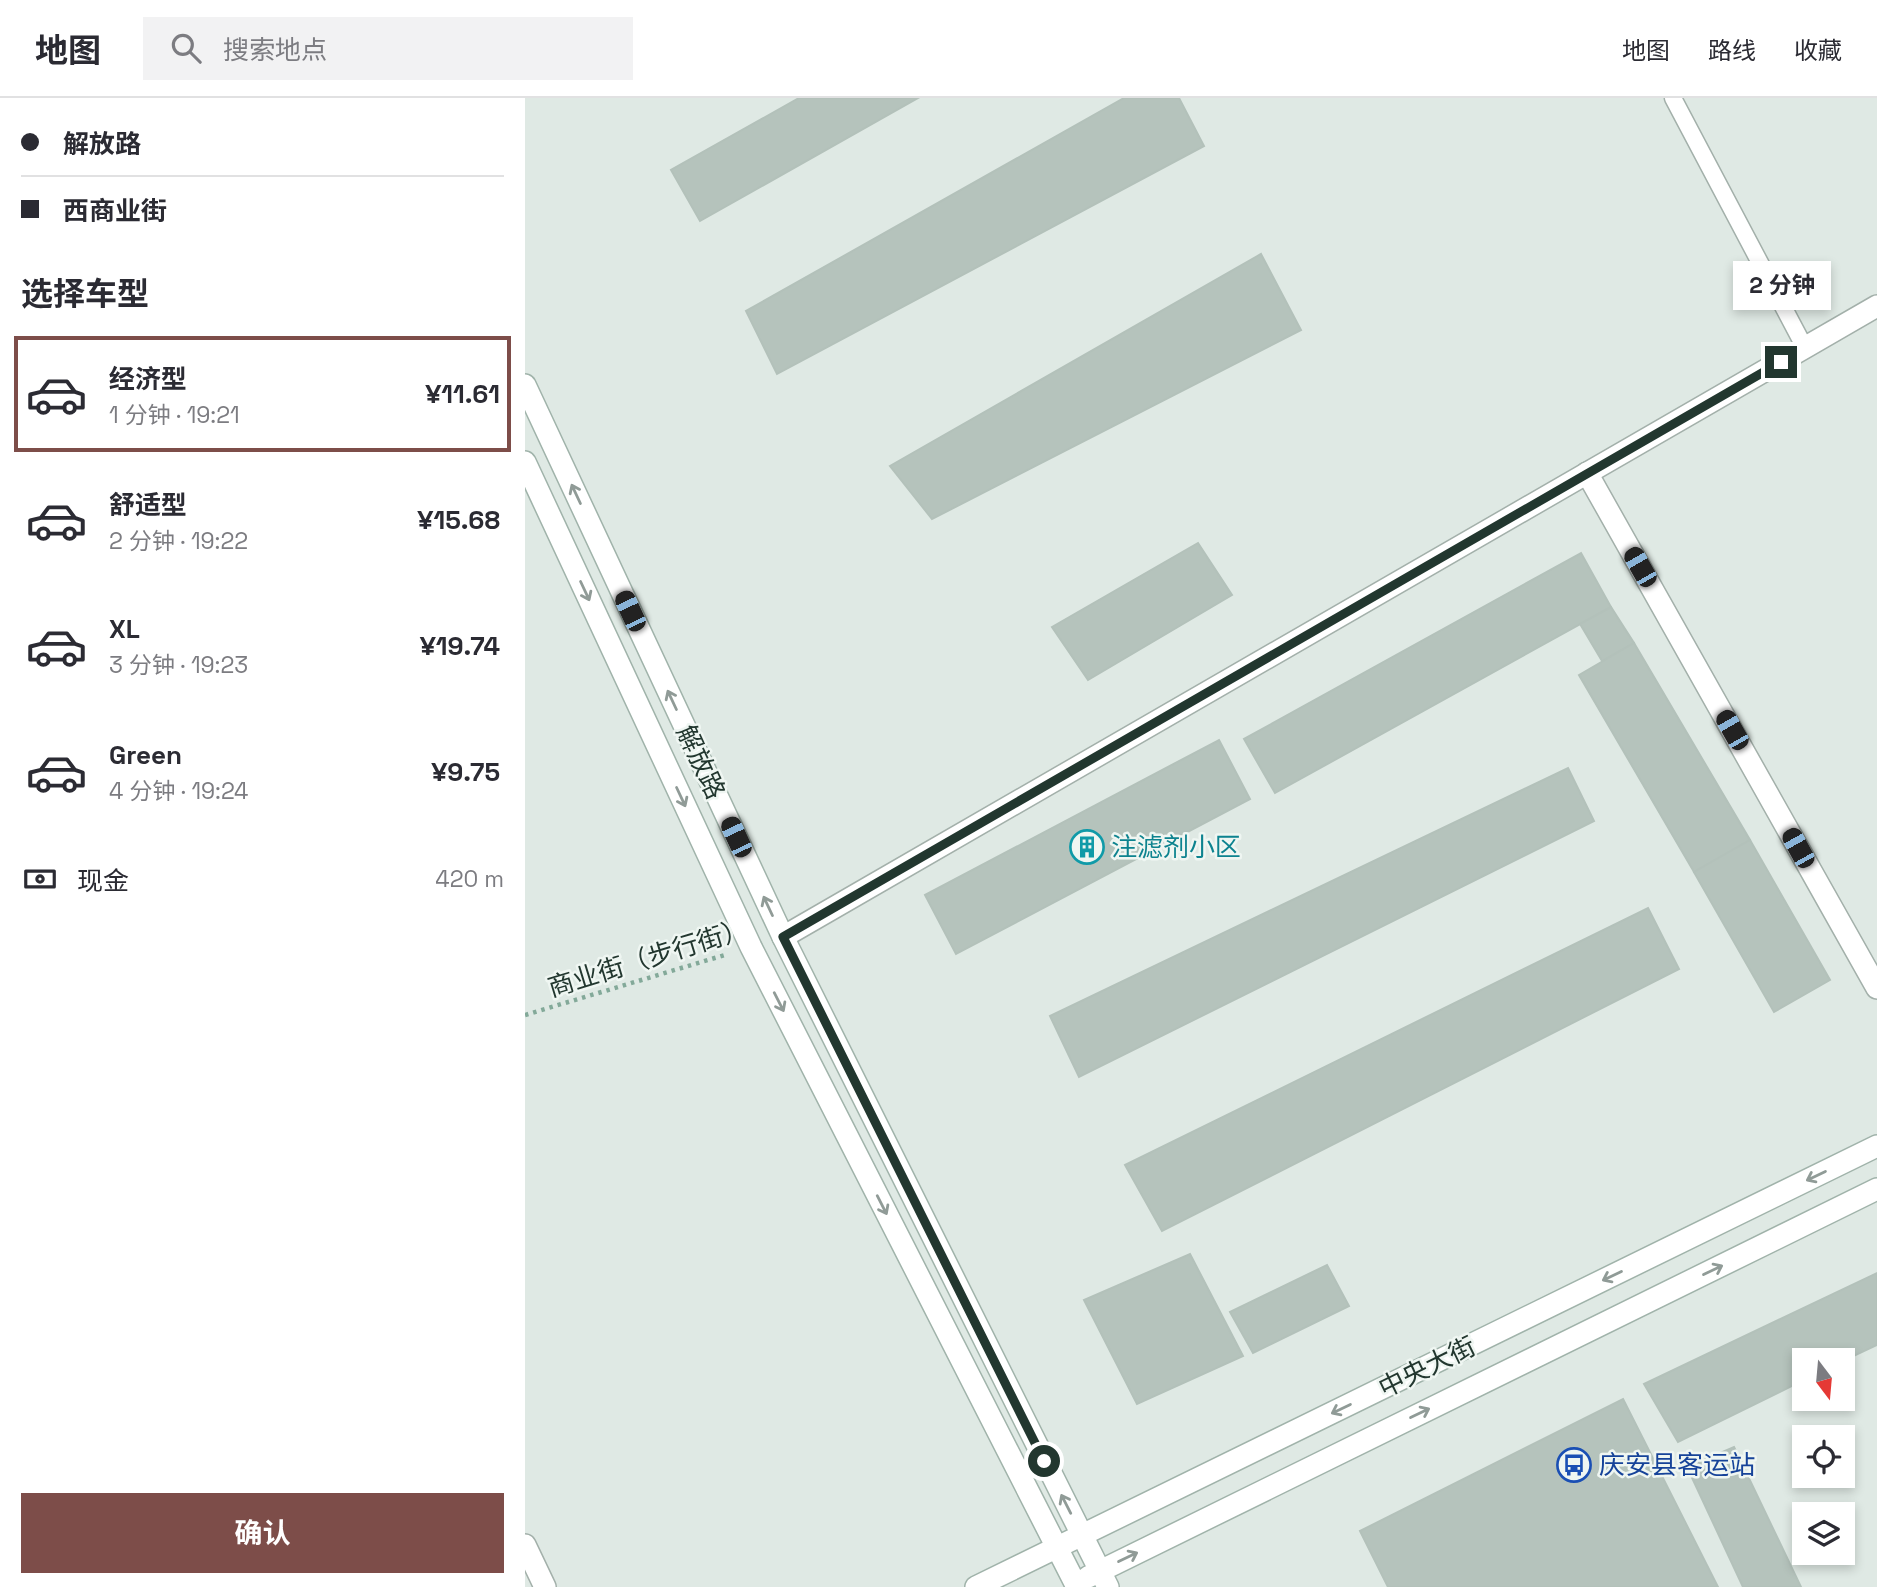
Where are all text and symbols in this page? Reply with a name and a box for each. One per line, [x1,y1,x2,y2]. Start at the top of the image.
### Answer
search box [143,17,633,80]
icon: search [167,29,205,67]
text: 地图 [35,30,101,72]
text: 搜索地点 [223,33,327,67]
text: 地图 [1622,35,1670,66]
text: 路线 [1708,35,1756,66]
text: 收藏 [1794,35,1842,66]
text: 解放路 [63,127,141,161]
text: 西商业街 [63,194,167,228]
callout: 2 分钟 [1732,260,1830,310]
text: 2 分钟 [1749,270,1815,300]
text: 选择车型 [21,274,149,314]
route end [1765,346,1797,378]
text: 经济型 [109,362,187,396]
icon: car [25,363,88,426]
text: ¥11.61 [425,377,500,411]
text: 1 分钟 · 19:21 [109,400,240,430]
one-way arrow [568,483,581,504]
text: 舒适型 [109,488,187,522]
icon: car [25,489,88,552]
text: ¥15.68 [417,503,500,537]
text: 2 分钟 · 19:22 [109,526,248,556]
car [1621,544,1660,590]
one-way arrow [579,579,592,601]
car [612,588,649,634]
text: XL [109,612,140,646]
icon: car [25,615,88,678]
text: ¥19.74 [420,629,500,663]
text: 3 分钟 · 19:23 [109,650,248,680]
one-way arrow [665,690,678,711]
car [1713,707,1752,753]
street label: 解放路 [669,719,733,805]
text: Green [109,738,182,772]
icon: car [25,741,88,804]
text: ¥9.75 [431,755,500,789]
text: 4 分钟 · 19:24 [109,776,248,806]
one-way arrow [675,786,688,807]
car [718,814,755,860]
car [1779,825,1818,871]
building icon: 注滤剂小区 [1068,828,1106,866]
place label: 注滤剂小区 [1111,830,1241,864]
icon: cash [21,860,59,898]
text: 现金 [77,864,129,898]
text: 420 m [435,864,504,894]
one-way arrow [761,896,774,917]
street label: 商业街（步行街） [544,911,752,1005]
one-way arrow [773,991,787,1012]
one-way arrow [1806,1169,1827,1183]
one-way arrow [876,1194,890,1215]
one-way arrow [1702,1262,1723,1276]
one-way arrow [1602,1270,1623,1283]
street label: 中央大街 [1373,1329,1481,1405]
north arrow [1792,1348,1855,1410]
map controls [1792,1348,1855,1565]
one-way arrow [1331,1402,1352,1416]
one-way arrow [1409,1406,1430,1420]
button: locate [1792,1425,1855,1488]
route start [1028,1445,1060,1477]
bus stop icon: 庆安县客运站 [1555,1446,1593,1484]
place label: 庆安县客运站 [1599,1448,1755,1482]
button: 确认 [21,1493,504,1573]
one-way arrow [1058,1494,1072,1515]
button: layers [1792,1502,1855,1565]
one-way arrow [1117,1549,1138,1563]

